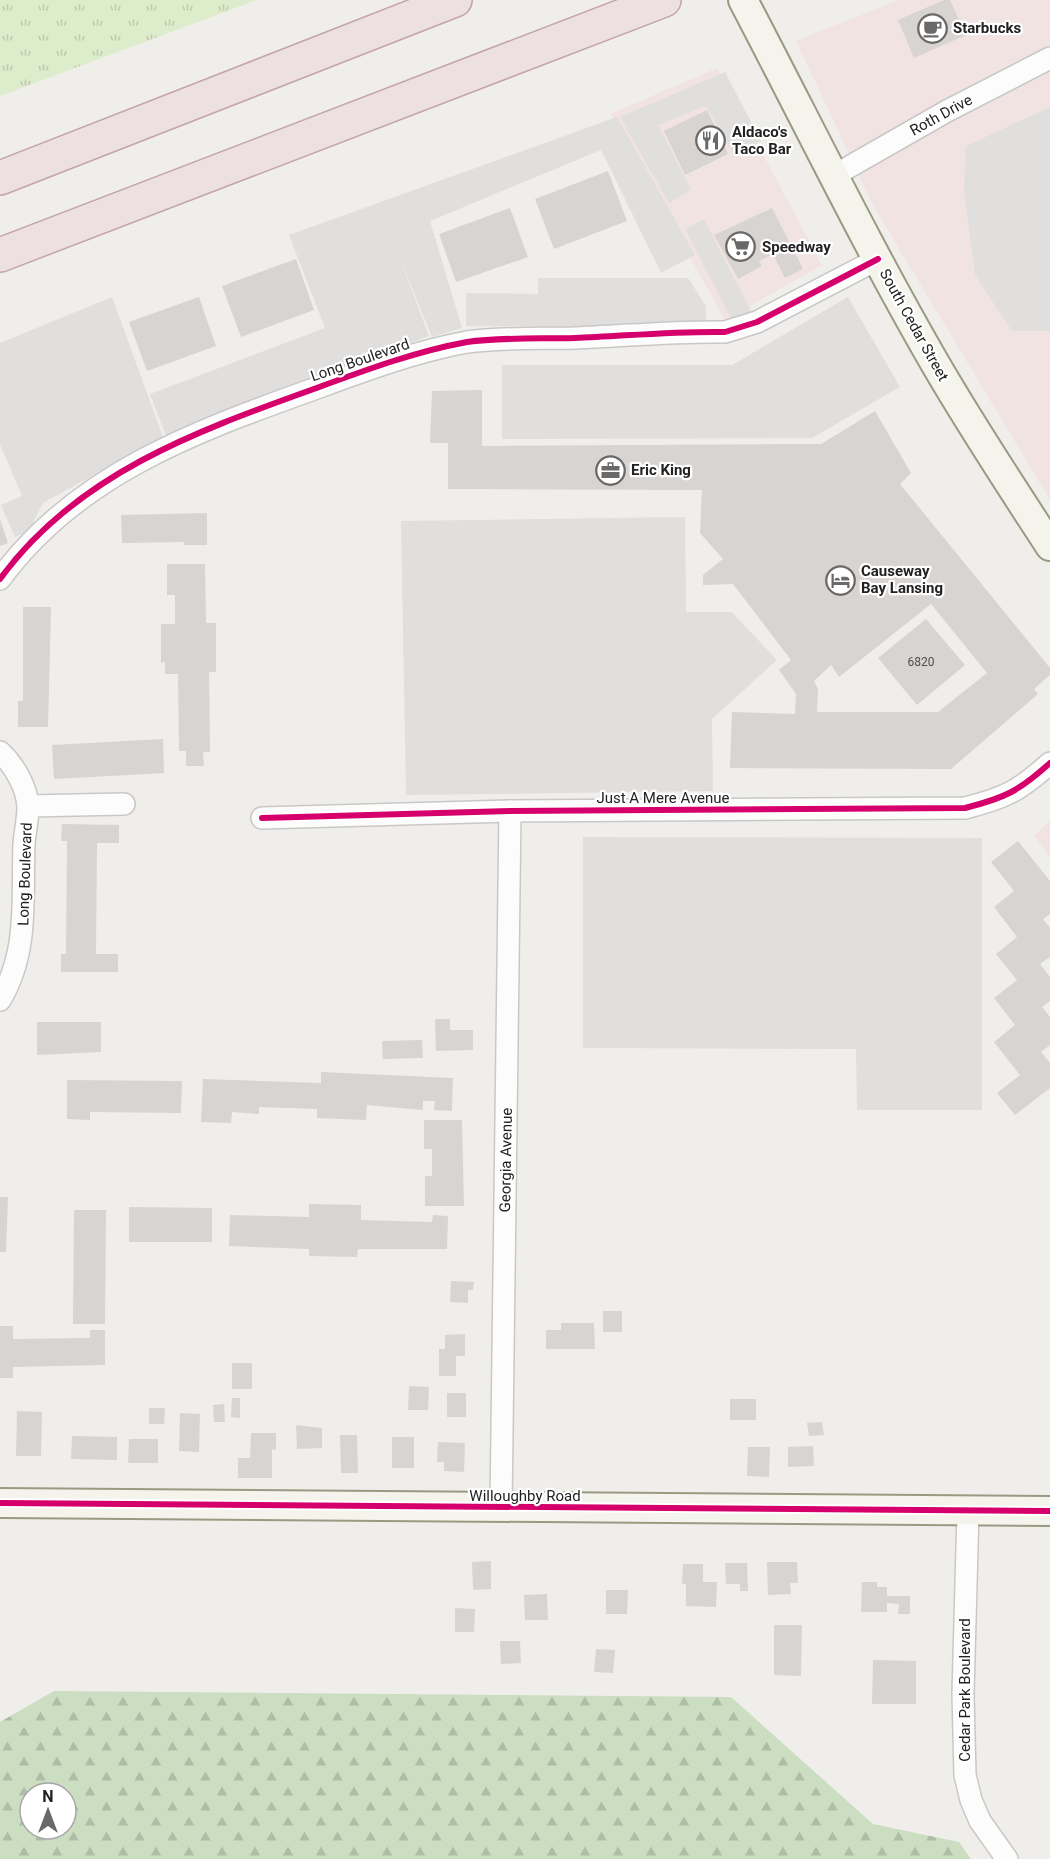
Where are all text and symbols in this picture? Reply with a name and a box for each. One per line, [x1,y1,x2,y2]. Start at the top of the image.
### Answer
cafe icon: Starbucks [916,12,948,44]
place label: Starbucks [953,19,1021,37]
street label: Roth Drive [907,91,975,139]
place label: Aldaco's Taco Bar [732,123,792,158]
restaurant icon: Aldaco's Taco Bar [695,125,727,157]
supermarket icon: Speedway [725,231,757,263]
place label: Speedway [762,238,831,256]
street label: South Cedar Street [876,266,952,384]
street label: Long Boulevard [308,335,412,385]
office icon: Eric King [594,454,626,486]
place label: Eric King [631,461,691,479]
place label: Causeway Bay Lansing [861,562,943,597]
hotel icon: Causeway Bay Lansing [824,564,856,596]
house number: 6820 [908,655,935,669]
street label: Just A Mere Avenue [596,789,730,807]
street label: Long Boulevard [14,822,36,926]
street label: Georgia Avenue [496,1107,516,1212]
street label: Willoughby Road [469,1487,581,1505]
street label: Cedar Park Boulevard [956,1618,974,1762]
north arrow [18,1781,78,1841]
text: N [42,1787,54,1806]

